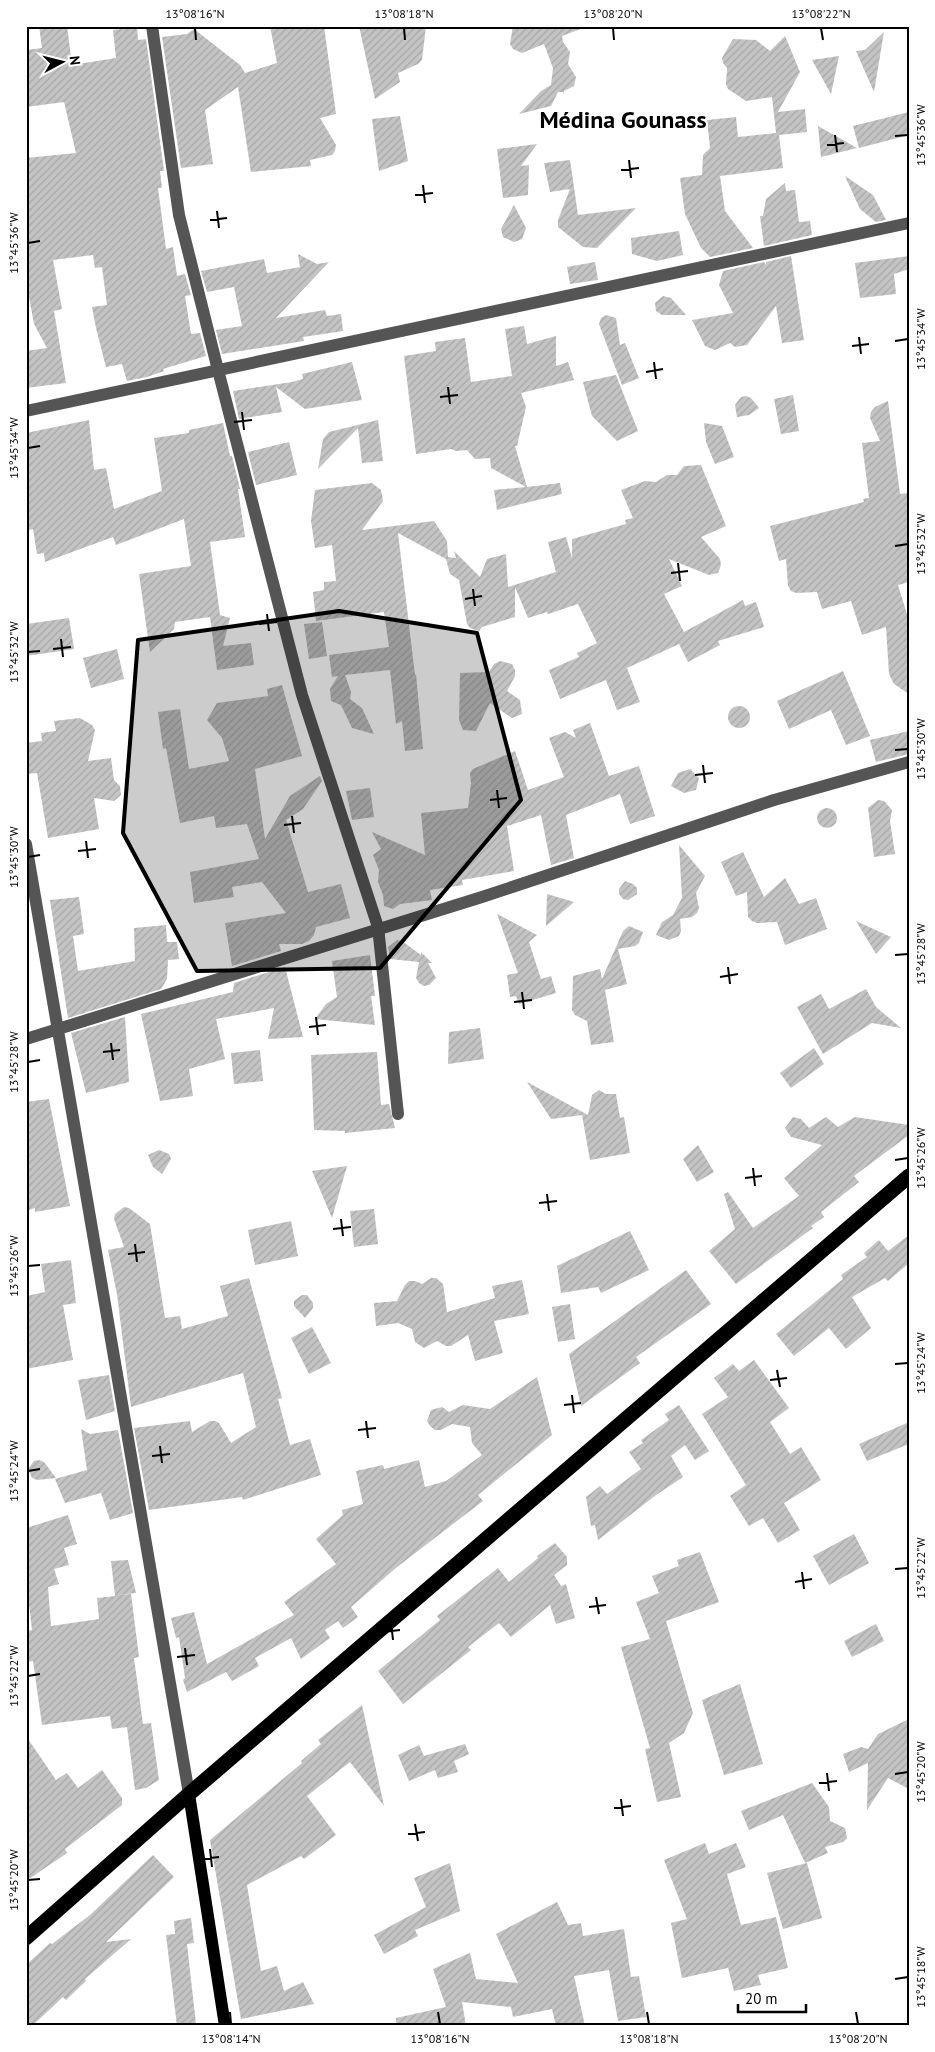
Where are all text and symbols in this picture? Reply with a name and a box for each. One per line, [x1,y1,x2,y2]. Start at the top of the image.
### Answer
text: 13°08'16"N [165,6,225,21]
text: 13°08'18"N [374,6,434,21]
text: 13°08'20"N [583,6,643,21]
text: 13°08'22"N [791,6,851,21]
north arrow [38,38,88,88]
text: N [65,55,84,66]
district label: Médina Gounass [539,104,707,135]
text: 13°45'36"W [913,104,928,166]
text: 13°45'36"W [6,212,21,274]
text: 13°45'34"W [913,308,928,370]
text: 13°45'34"W [6,417,21,479]
text: 13°45'32"W [913,513,928,575]
text: 13°45'32"W [6,621,21,683]
text: 13°45'30"W [913,718,928,780]
text: 13°45'30"W [6,826,21,888]
text: 13°45'28"W [913,923,928,985]
text: 13°45'28"W [6,1031,21,1093]
text: 13°45'26"W [913,1127,928,1189]
text: 13°45'26"W [6,1235,21,1297]
text: 13°45'24"W [913,1332,928,1394]
text: 13°45'24"W [6,1440,21,1502]
text: 13°45'22"W [913,1537,928,1599]
text: 13°45'22"W [6,1645,21,1707]
text: 13°45'20"W [913,1741,928,1803]
text: 13°45'20"W [6,1849,21,1911]
text: 13°45'18"W [913,1946,928,2008]
scale bar [738,1982,805,2014]
text: 20 m [745,1989,778,2008]
text: 13°08'14"N [201,2031,261,2046]
text: 13°08'16"N [410,2031,470,2046]
text: 13°08'18"N [619,2031,679,2046]
text: 13°08'20"N [828,2031,888,2046]

